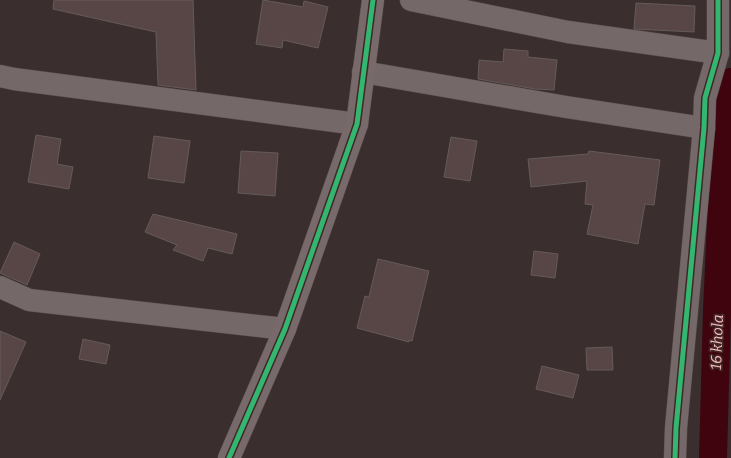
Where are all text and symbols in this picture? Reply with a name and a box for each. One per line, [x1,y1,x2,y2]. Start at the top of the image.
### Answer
water label: 16 khola [707,314,727,370]

